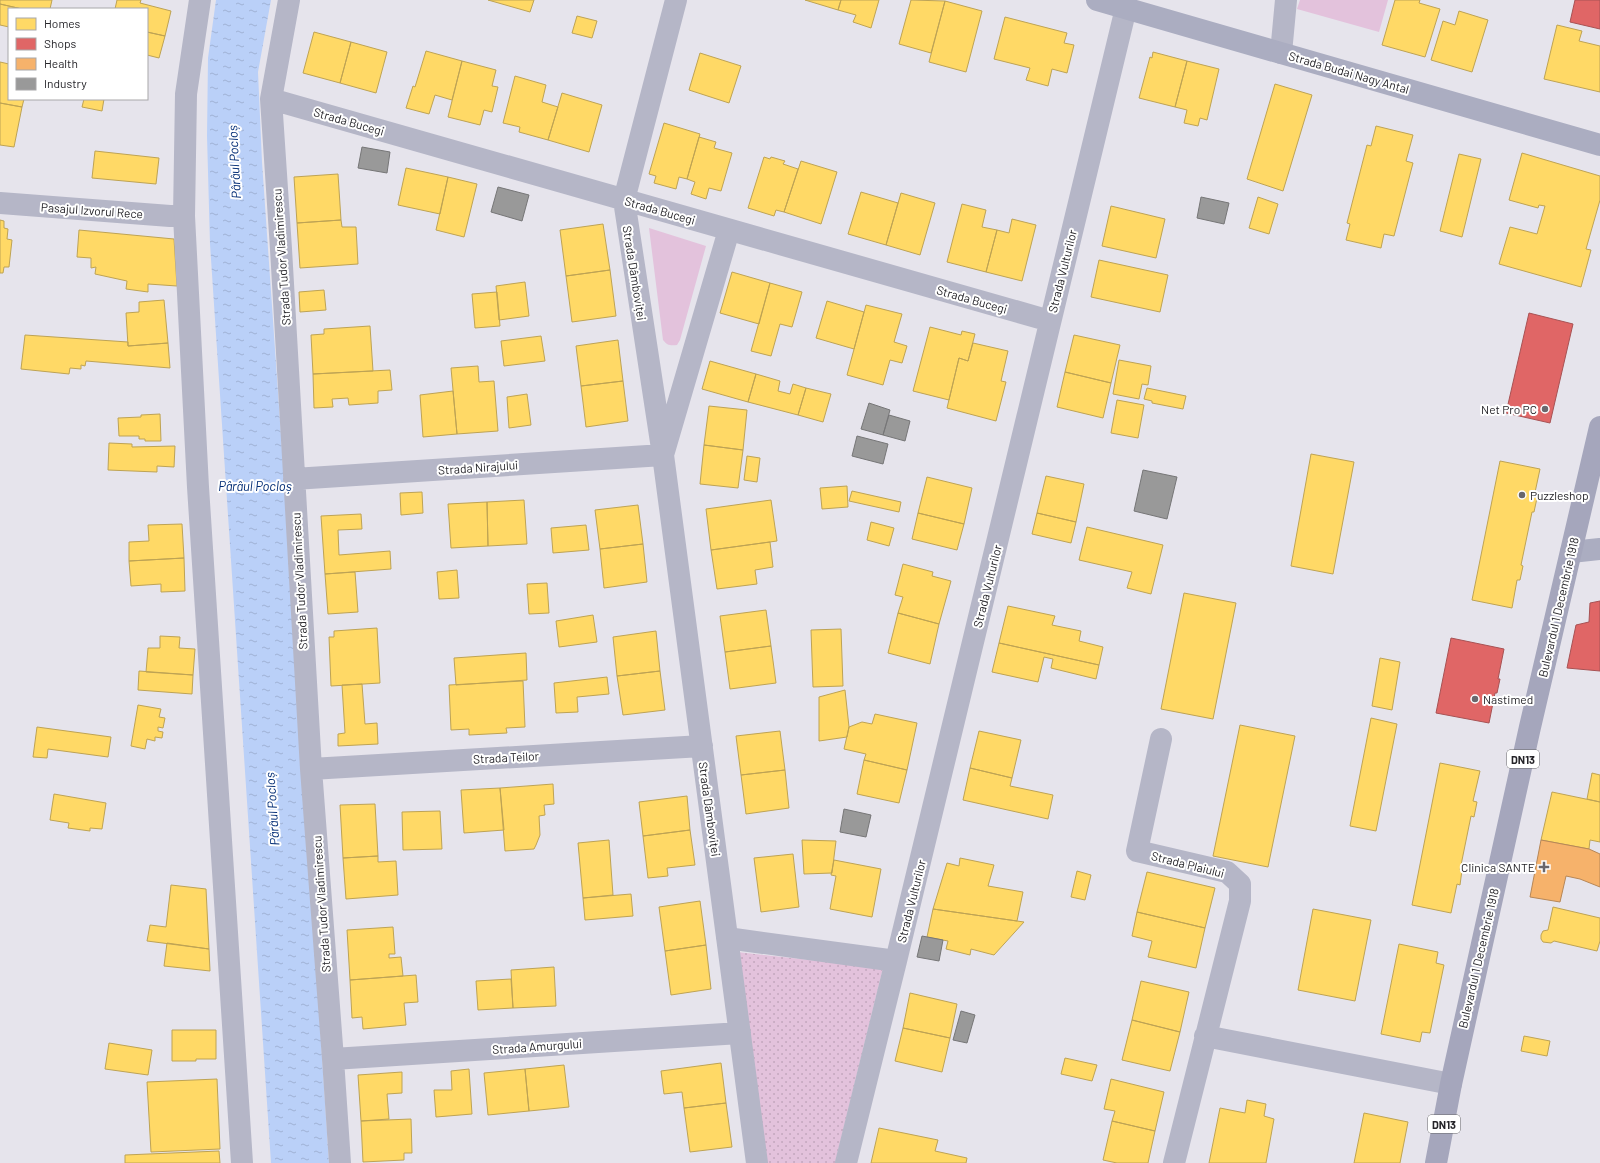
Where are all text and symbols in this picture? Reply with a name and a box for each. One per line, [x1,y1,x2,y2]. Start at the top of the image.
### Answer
legend [8,8,148,100]
text: Homes [44,16,81,30]
text: Shops [44,36,77,50]
street label: Strada Budai Nagy Antal [1287,48,1411,96]
text: Health [44,56,78,70]
text: Industry [44,76,87,90]
street label: Strada Bucegi [312,104,386,138]
water label: Pârâul Pocloș [224,125,244,199]
street label: Strada Tudor Vladimirescu [269,188,293,326]
street label: Strada Bucegi [623,193,697,227]
street label: Pasajul Izvorul Rece [40,199,144,221]
street label: Strada Dâmboviței [621,225,649,321]
street label: Strada Vulturilor [1045,227,1079,314]
street label: Strada Bucegi [935,282,1009,316]
place label: Net Pro PC [1481,402,1537,416]
marker: Net Pro PC [1540,404,1550,414]
street label: Strada Nirajului [438,457,518,477]
water label: Pârâul Pocloș [218,478,292,494]
place label: Puzzleshop [1530,488,1589,502]
marker: Puzzleshop [1517,490,1527,500]
street label: Strada Tudor Vladimirescu [288,512,310,650]
street label: Bulevardul 1 Decembrie 1918 [1535,536,1581,678]
street label: Strada Vulturilor [970,542,1004,629]
place label: Nastimed [1483,692,1533,706]
marker: Nastimed [1470,694,1480,704]
street label: Strada Teilor [473,748,540,766]
road number: DN13 [1507,750,1539,768]
street label: Strada Dâmboviței [696,761,724,857]
water label: Pârâul Pocloș [261,772,283,846]
street label: Strada Tudor Vladimirescu [309,835,333,973]
street label: Strada Plaiului [1150,848,1226,880]
street label: Strada Vulturilor [894,857,928,944]
place label: Clinica SANTE [1461,860,1535,874]
marker: Clinica SANTE [1538,861,1550,873]
street label: Bulevardul 1 Decembrie 1918 [1455,887,1501,1029]
street label: Strada Amurgului [492,1036,582,1056]
road number: DN13 [1428,1115,1460,1133]

